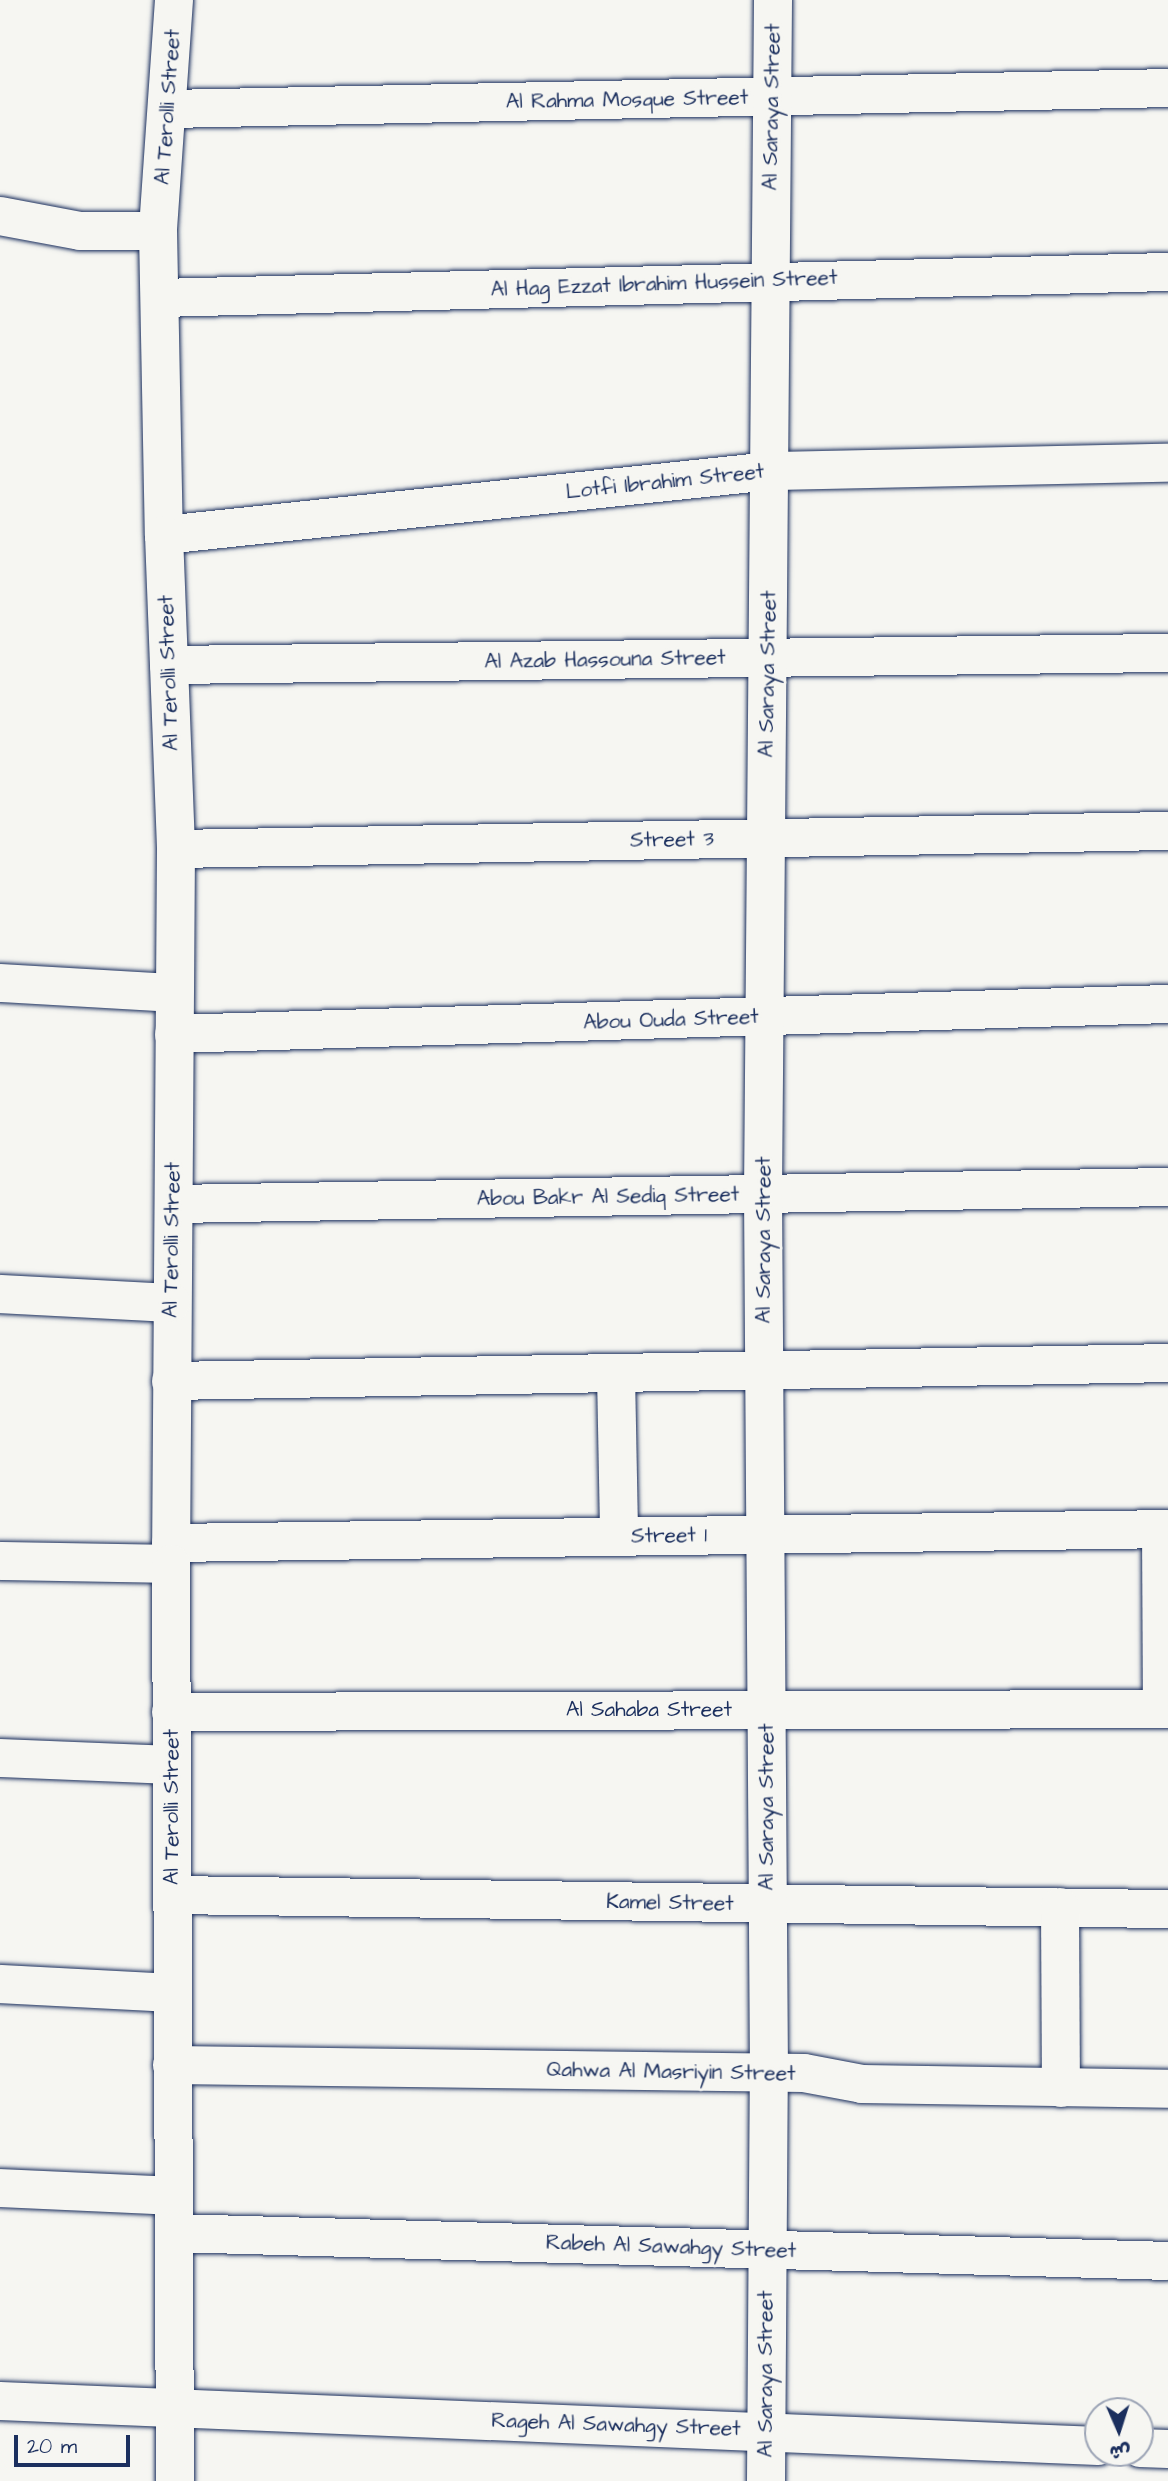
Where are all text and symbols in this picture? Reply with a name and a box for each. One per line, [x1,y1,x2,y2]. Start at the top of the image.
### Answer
street label: Al Saraya Street [758,23,786,191]
street label: Al Terolli Street [150,28,186,186]
street label: Al Rahma Mosque Street [506,85,748,115]
street label: Al Hag Ezzat Ibrahim Hussein Street [490,265,838,303]
street label: Lotfi Ibrahim Street [565,459,765,505]
street label: Al Saraya Street [754,590,782,758]
street label: Al Terolli Street [154,595,184,751]
street label: Al Azab Hassouna Street [484,645,726,675]
street label: Street 3 [630,827,714,853]
street label: Abou Ouda Street [583,1004,759,1036]
street label: Al Saraya Street [751,1156,777,1324]
street label: Al Terolli Street [158,1162,186,1318]
street label: Abou Bakr Al Sediq Street [477,1182,739,1212]
street label: Street 1 [631,1523,707,1549]
street label: Al Sahaba Street [566,1697,732,1723]
street label: Al Saraya Street [754,1723,780,1891]
street label: Al Terolli Street [159,1729,185,1885]
street label: Kamel Street [606,1889,734,1917]
street label: Qahwa Al Masriyin Street [546,2057,796,2087]
street label: Rabeh Al Sawahgy Street [545,2230,797,2264]
street label: Al Saraya Street [753,2290,779,2458]
north arrow [1084,2397,1154,2467]
street label: Rageh Al Sawahgy Street [491,2408,741,2442]
scale bar [18,2422,133,2466]
text: 20 m [27,2432,77,2461]
text: ش [1109,2437,1131,2466]

